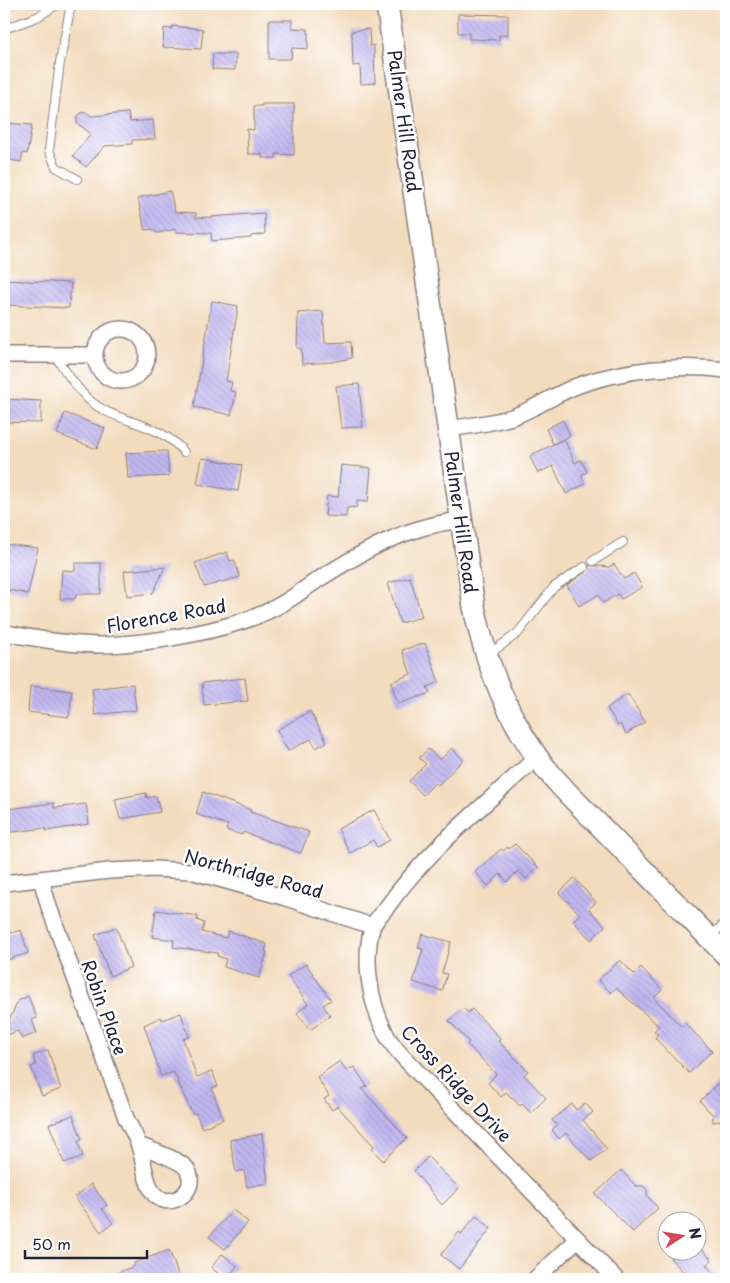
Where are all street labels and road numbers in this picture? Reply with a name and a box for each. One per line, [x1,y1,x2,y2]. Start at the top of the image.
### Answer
street label: Palmer Hill Road [382,48,428,194]
street label: Palmer Hill Road [439,449,485,595]
street label: Florence Road [104,591,228,639]
street label: Northridge Road [182,842,326,904]
street label: Robin Place [75,956,135,1058]
street label: Cross Ridge Drive [395,1018,519,1148]

